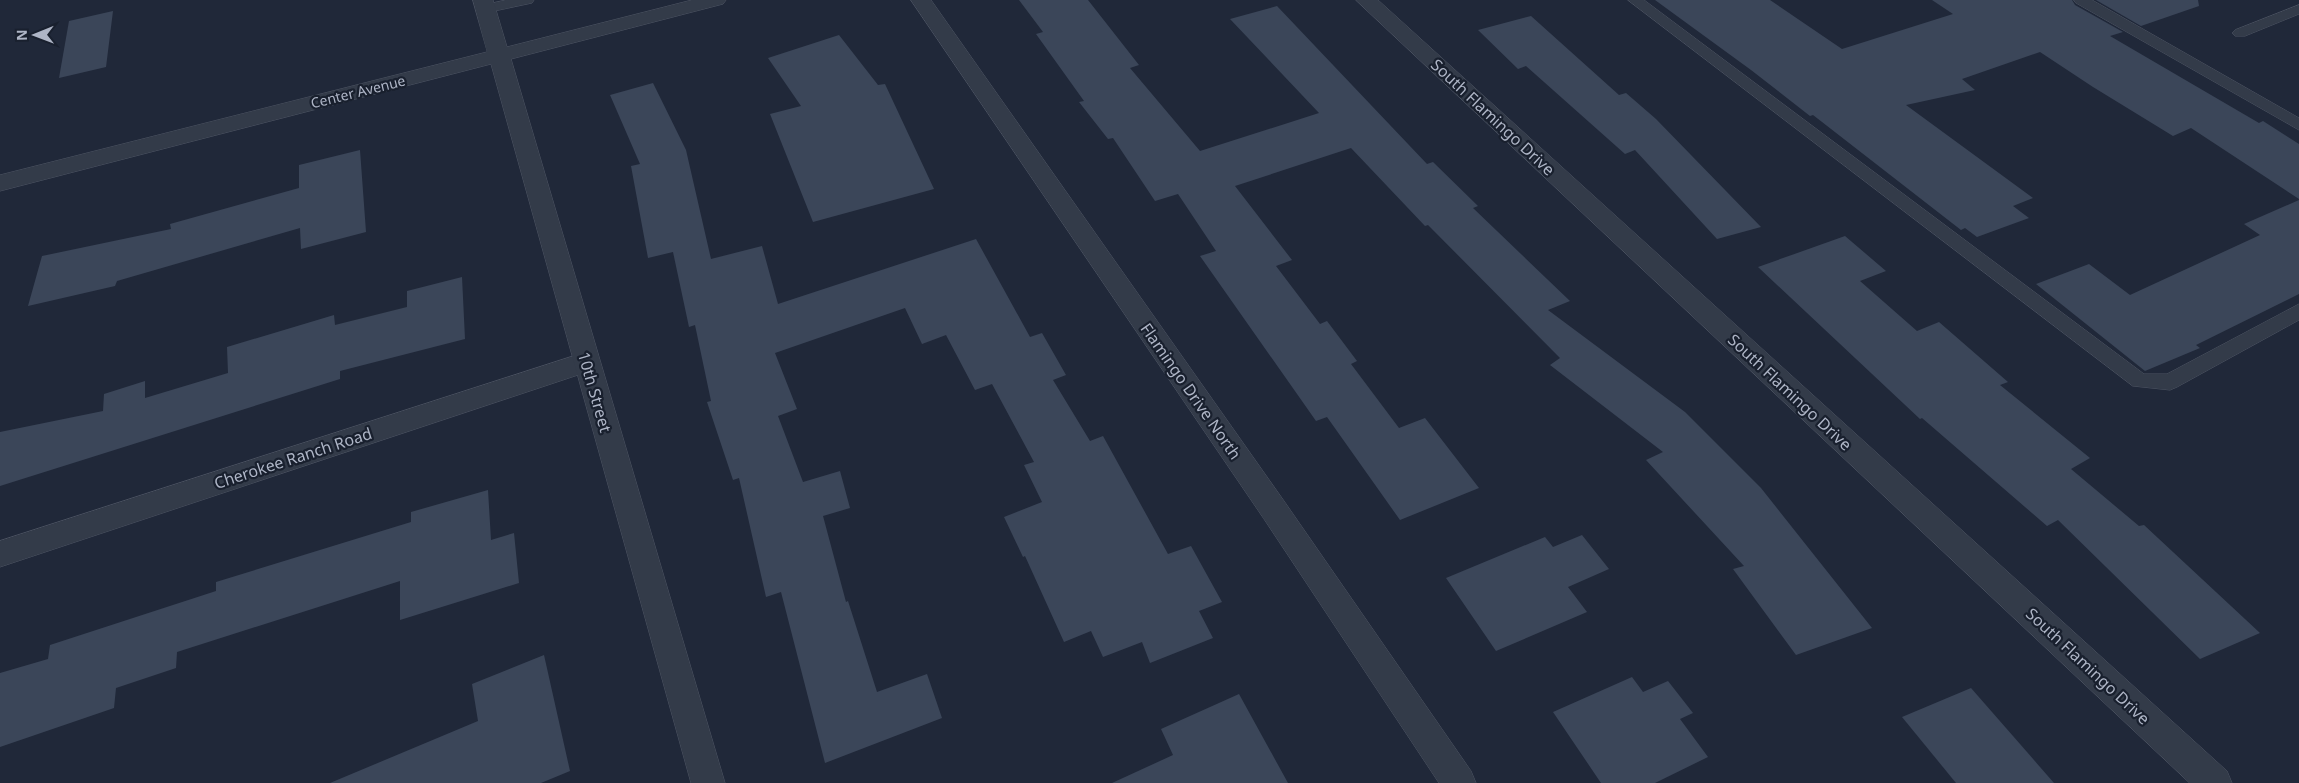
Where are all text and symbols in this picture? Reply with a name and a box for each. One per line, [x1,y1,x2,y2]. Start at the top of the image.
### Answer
north arrow [10,10,60,60]
text: N [12,29,31,41]
street label: South Flamingo Drive [1426,54,1560,180]
street label: Center Avenue [309,71,407,112]
street label: Flamingo Drive North [1136,318,1246,464]
street label: South Flamingo Drive [1723,329,1857,455]
street label: 10th Street [573,349,617,435]
street label: Cherokee Ranch Road [211,422,375,494]
street label: South Flamingo Drive [2021,603,2155,729]

